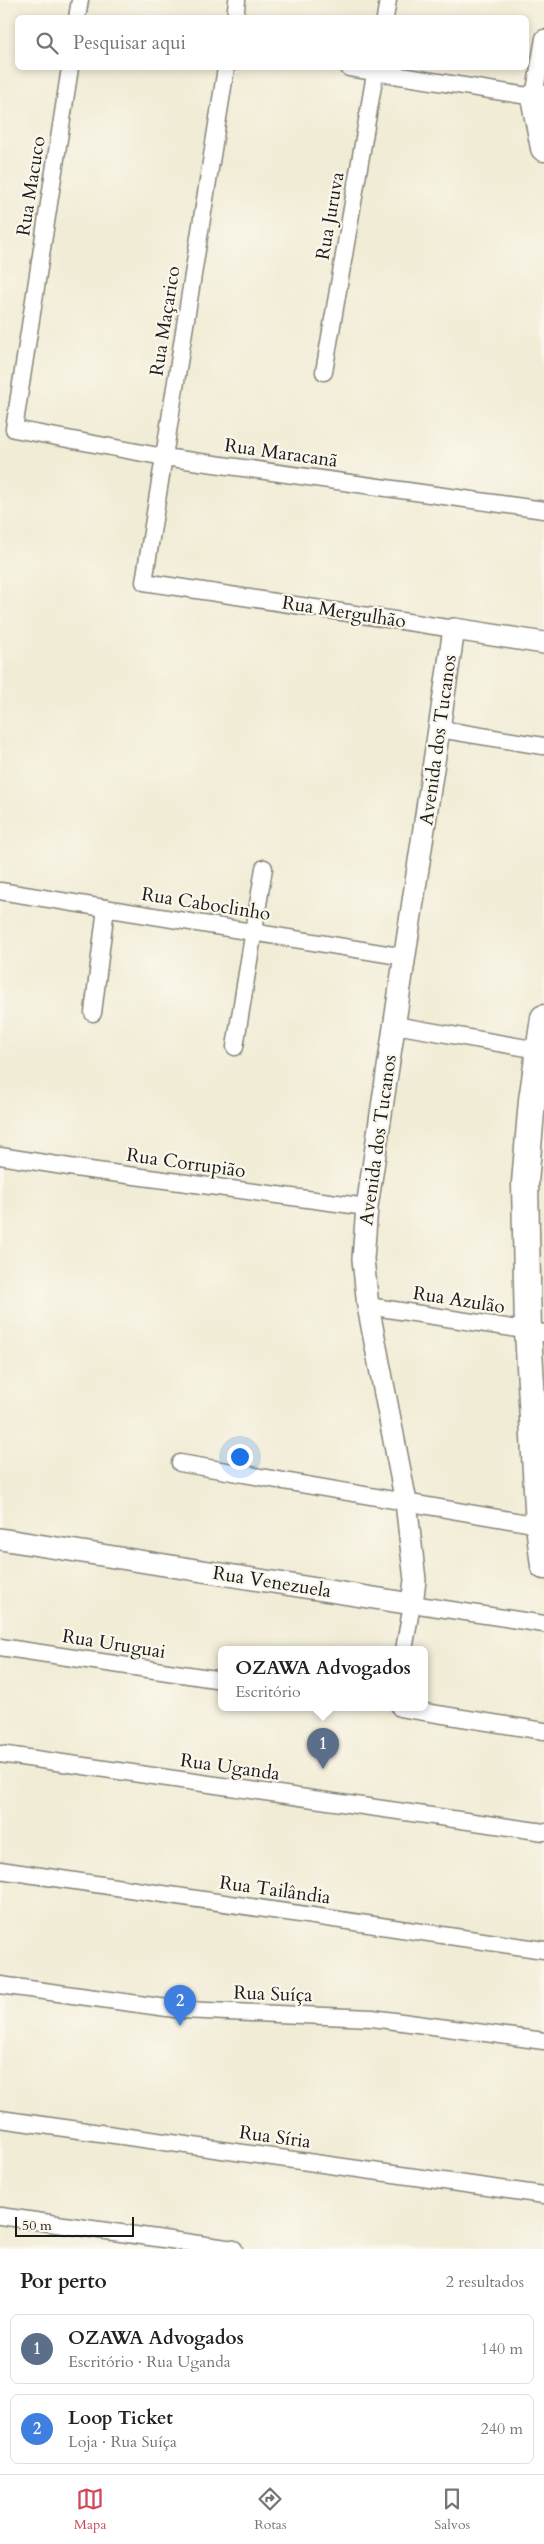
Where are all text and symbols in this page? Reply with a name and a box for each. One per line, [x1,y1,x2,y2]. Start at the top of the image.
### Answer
search box [15,15,529,70]
icon: search [33,29,61,57]
text: Pesquisar aqui [73,30,186,56]
street label: Rua Macuco [10,134,52,238]
street label: Rua Juruva [309,170,351,262]
street label: Rua Maçarico [143,264,187,378]
street label: Rua Maracanã [223,432,340,474]
street label: Rua Mergulhão [280,589,408,635]
street label: Avenida dos Tucanos [413,653,463,827]
street label: Rua Caboclinho [140,881,272,927]
street label: Avenida dos Tucanos [353,1053,403,1227]
street label: Rua Corrupião [125,1142,247,1184]
street label: Rua Azulão [411,1280,507,1320]
your location [227,1444,253,1470]
street label: Rua Venezuela [211,1560,333,1604]
street label: Rua Uruguai [60,1623,168,1665]
popup [218,1646,428,1711]
text: OZAWA Advogados [235,1655,411,1681]
text: Escritório [235,1681,301,1703]
pin: 1 [307,1728,339,1769]
street label: Rua Uganda [178,1747,282,1787]
street label: Rua Tailândia [218,1869,332,1911]
street label: Rua Suíça [233,1980,313,2008]
pin: 2 [164,1985,196,2026]
street label: Rua Síria [237,2119,313,2155]
scale bar [15,2214,134,2237]
text: 50 m [22,2216,52,2235]
text: Por perto [20,2267,107,2296]
text: 2 resultados [446,2271,524,2293]
text: OZAWA Advogados [68,2325,244,2351]
text: 1 [33,2338,41,2360]
text: 140 m [481,2338,523,2360]
text: Escritório · Rua Uganda [68,2351,231,2373]
text: Loop Ticket [68,2405,173,2431]
text: 2 [33,2418,41,2440]
text: 240 m [481,2418,523,2440]
text: Loja · Rua Suíça [68,2431,177,2453]
tab: Mapa [74,2485,107,2534]
tab: Rotas [254,2485,287,2534]
tab: Salvos [434,2485,470,2534]

